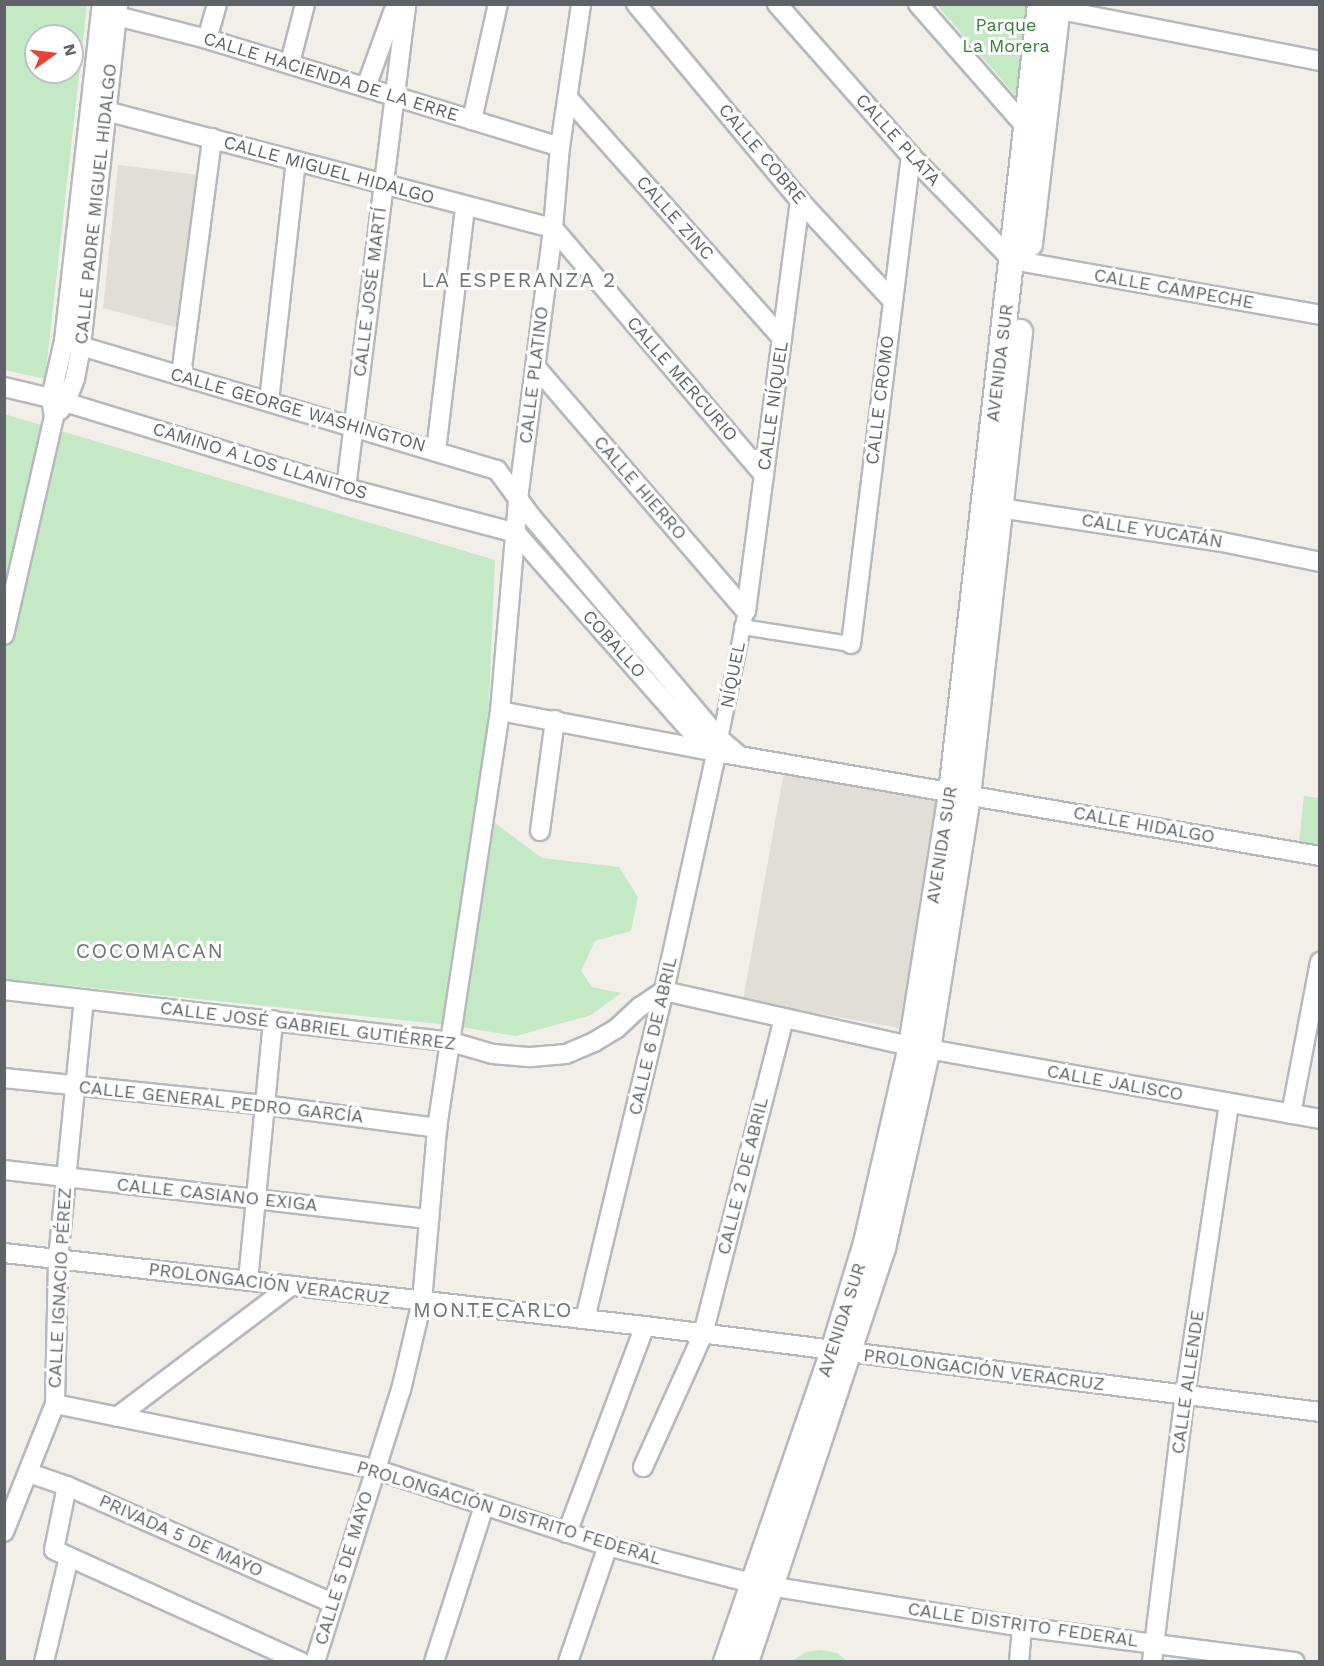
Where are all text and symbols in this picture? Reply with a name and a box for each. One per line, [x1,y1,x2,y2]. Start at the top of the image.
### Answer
park label: Parque La Morera [962,15,1050,57]
north arrow [24,24,84,84]
street label: CALLE HACIENDA DE LA ERRE [200,28,462,126]
text: N [59,42,81,58]
street label: CALLE PADRE MIGUEL HIDALGO [70,62,122,346]
street label: CALLE PLATA [851,89,945,191]
street label: CALLE COBRE [714,99,810,209]
street label: CALLE MIGUEL HIDALGO [221,131,437,209]
street label: CALLE ZINC [632,172,718,264]
street label: CALLE JOSÉ MARTÍ [349,206,391,378]
street label: CALLE CAMPECHE [1092,264,1256,314]
district label: LA ESPERANZA 2 [420,267,618,293]
street label: AVENIDA SUR [982,302,1018,424]
street label: CALLE PLATINO [515,305,553,445]
street label: CALLE MERCURIO [622,312,742,446]
street label: CALLE CROMO [861,334,899,466]
street label: CALLE NÍQUEL [753,340,793,472]
street label: CALLE GEORGE WASHINGTON [168,363,428,457]
street label: CAMINO A LOS LLANITOS [149,418,371,504]
street label: CALLE HIERRO [589,432,691,544]
street label: CALLE YUCATÁN [1080,509,1224,553]
street label: COBALLO [578,606,650,682]
street label: NÍQUEL [716,640,750,710]
street label: AVENIDA SUR [922,784,962,906]
street label: CALLE HIDALGO [1072,802,1216,848]
district label: COCOMACAN [76,938,224,964]
street label: CALLE 6 DE ABRIL [624,954,682,1118]
street label: CALLE JOSÉ GABRIEL GUTIÉRREZ [158,997,458,1055]
street label: CALLE JALISCO [1045,1060,1185,1106]
street label: CALLE GENERAL PEDRO GARCÍA [77,1076,365,1128]
street label: CALLE 2 DE ABRIL [713,1095,773,1257]
street label: CALLE CASIANO EXIGA [116,1174,318,1216]
street label: CALLE IGNACIO PÉREZ [44,1187,76,1389]
street label: PROLONGACIÓN VERACRUZ [147,1258,391,1310]
street label: AVENIDA SUR [813,1260,871,1380]
district label: MONTECARLO [413,1297,573,1323]
street label: CALLE ALLENDE [1167,1308,1209,1456]
street label: PROLONGACIÓN VERACRUZ [862,1344,1106,1396]
street label: PROLONGACIÓN DISTRITO FEDERAL [354,1456,664,1570]
street label: CALLE 5 DE MAYO [310,1488,378,1648]
street label: PRIVADA 5 DE MAYO [95,1490,267,1582]
street label: CALLE DISTRITO FEDERAL [906,1598,1140,1652]

